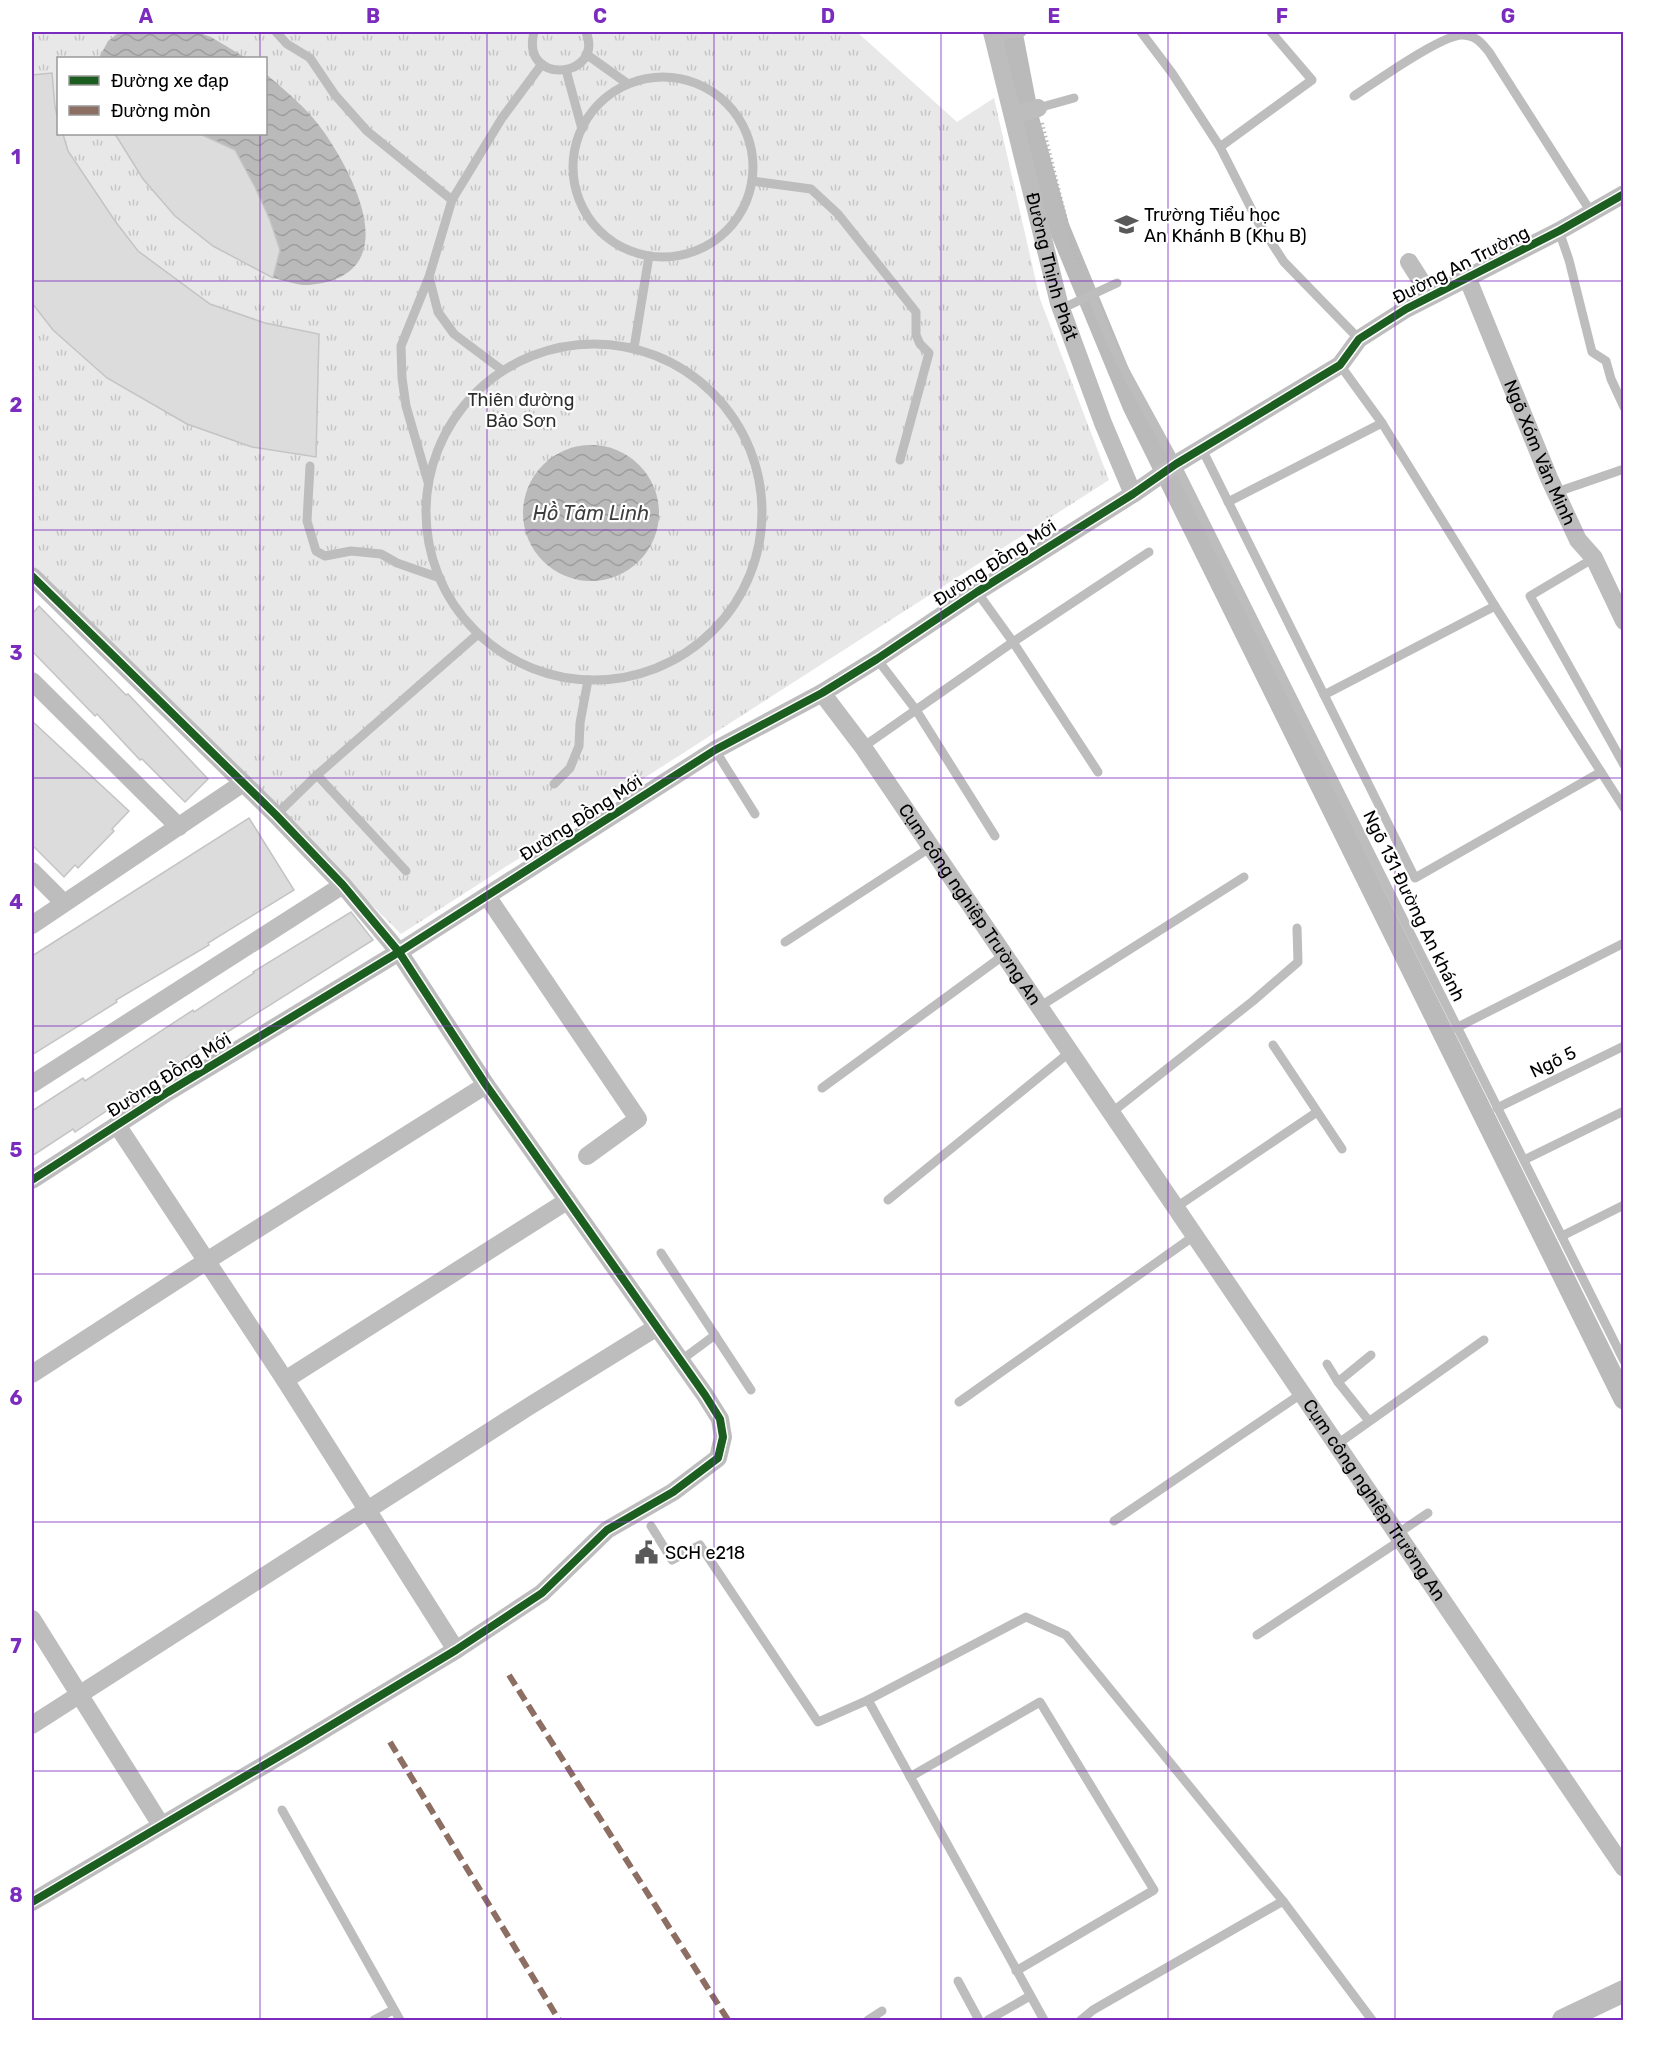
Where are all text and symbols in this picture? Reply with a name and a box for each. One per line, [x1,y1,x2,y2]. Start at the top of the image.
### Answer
text: A [139,4,154,28]
text: B [366,4,380,28]
text: C [593,4,607,28]
text: D [821,4,835,28]
text: E [1048,4,1060,28]
text: F [1276,4,1288,28]
text: G [1501,4,1515,28]
legend [57,57,267,135]
text: Đường xe đạp [111,70,229,92]
text: Đường mòn [111,100,211,122]
text: 1 [11,145,21,169]
street label: Đường Thịnh Phát [1021,190,1083,344]
place label: Trường Tiểu học An Khánh B (Khu B) [1144,204,1307,247]
school or university icon: Trường Tiểu học An Khánh B (Khu B) [1113,212,1139,238]
street label: Đường An Trường [1389,221,1533,309]
street label: Ngõ Xóm Văn Minh [1499,377,1581,529]
park label: Thiên đường Bảo Sơn [468,389,575,432]
text: 2 [10,393,23,417]
water label: Hồ Tâm Linh [533,501,649,525]
street label: Đường Đồng Mới [929,514,1060,611]
text: 3 [9,641,23,665]
street label: Đường Đồng Mới [515,769,646,866]
street label: Cụm công nghiệp Trường An [894,799,1046,1009]
street label: Ngõ 131 Đường An khánh [1358,807,1470,1005]
text: 4 [9,890,23,914]
street label: Đường Đồng Mới [103,1027,235,1122]
street label: Ngõ 5 [1526,1041,1580,1083]
text: 5 [10,1138,23,1162]
text: 6 [9,1386,23,1410]
street label: Cụm công nghiệp Trường An [1298,1395,1450,1605]
public building icon: SCH e218 [634,1540,660,1566]
place label: SCH e218 [665,1542,745,1564]
text: 7 [10,1634,22,1658]
text: 8 [9,1883,23,1907]

